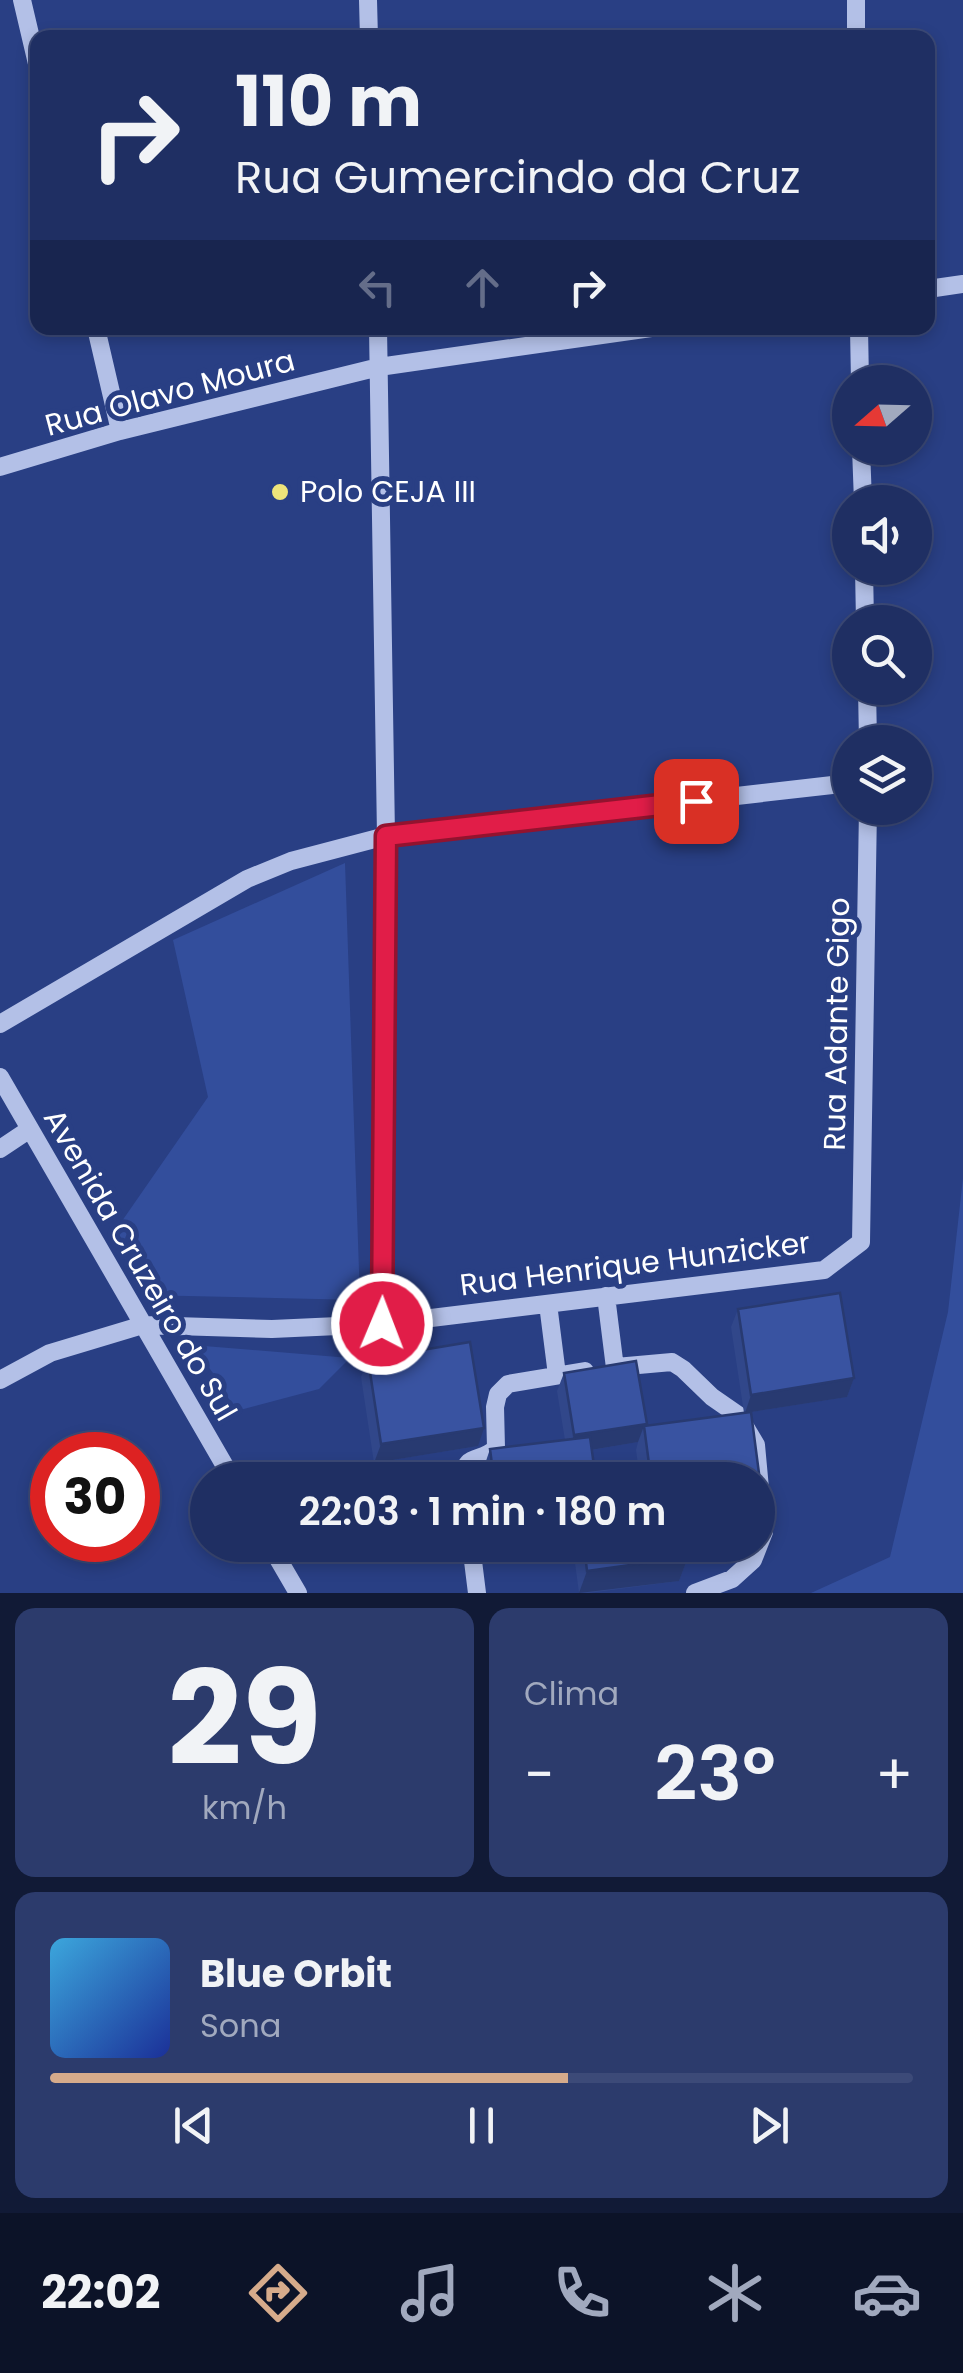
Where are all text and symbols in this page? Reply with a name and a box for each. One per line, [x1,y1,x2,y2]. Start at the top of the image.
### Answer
text: 110 m [235,52,422,151]
icon: right [70,70,200,200]
text: Rua Gumercindo da Cruz [235,146,801,209]
icon: left [350,260,405,315]
icon: ahead [455,260,510,315]
icon: right [560,260,615,315]
street label: Rua Olavo Moura [40,339,299,447]
north arrow [832,365,932,465]
map controls [832,365,932,825]
place label: Polo CEJA III [300,470,476,513]
marker: Polo CEJA III [269,481,291,503]
button: sound [832,485,932,585]
button: search [832,605,932,705]
button: layers [832,725,932,825]
pin [654,759,739,844]
icon: arrive [669,774,724,829]
street label: Rua Adante Gigo [813,897,860,1151]
street label: Avenida Cruzeiro do Sul [33,1101,248,1429]
street label: Rua Henrique Hunzicker [457,1221,813,1306]
position arrow [330,1272,434,1376]
speed limit sign: 30 [30,1432,160,1562]
text: 22:03 · 1 min · 180 m [299,1485,666,1538]
text: 29 [167,1627,322,1810]
text: Clima [524,1671,619,1716]
text: 23° [654,1721,776,1826]
text: − [524,1736,554,1813]
text: + [875,1736,913,1813]
text: km/h [202,1785,287,1830]
text: Blue Orbit [200,1947,392,2000]
text: Sona [200,2003,281,2048]
icon: previous [166,2098,221,2153]
icon: pause [454,2098,509,2153]
icon: next [742,2098,797,2153]
icon: directions [243,2258,313,2328]
icon: music [395,2258,465,2328]
icon: phone [547,2258,617,2328]
icon: climate [700,2258,770,2328]
icon: car [852,2258,922,2328]
text: 22:02 [41,2261,160,2324]

